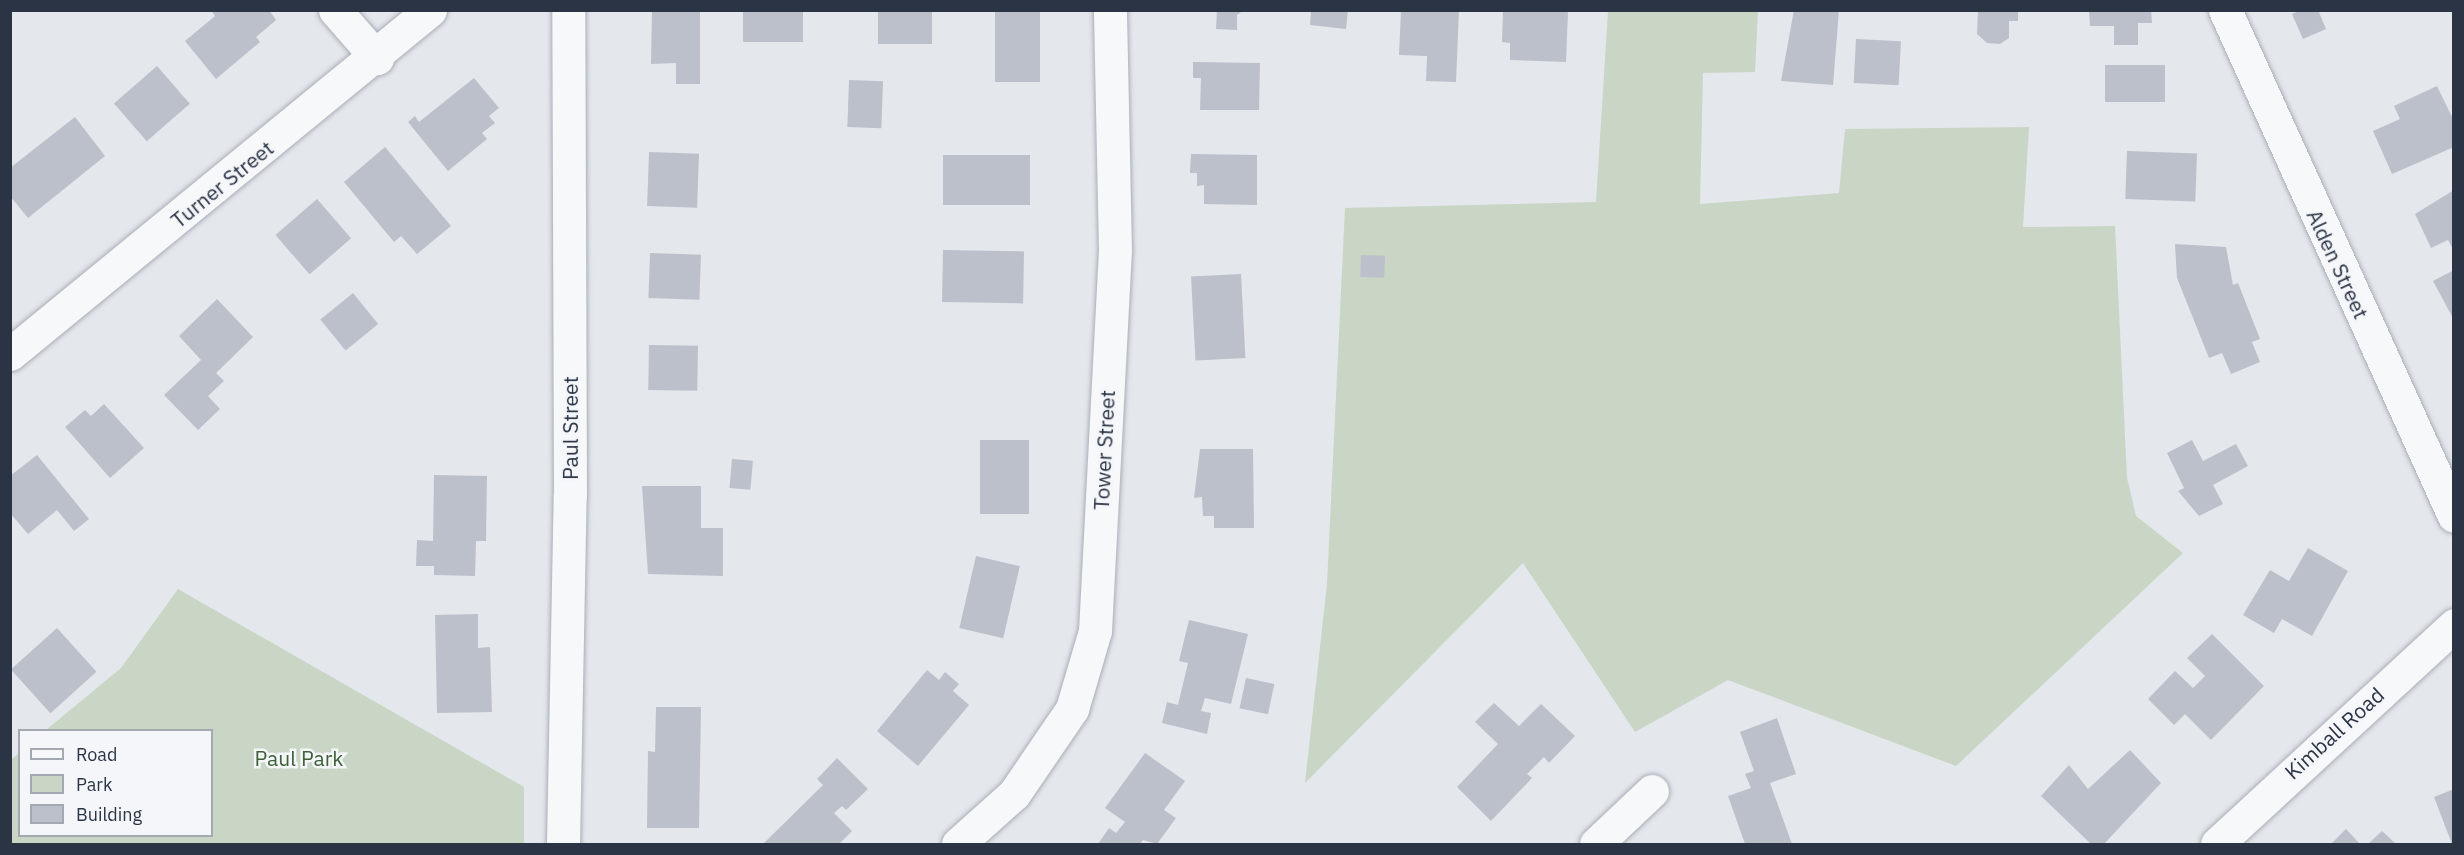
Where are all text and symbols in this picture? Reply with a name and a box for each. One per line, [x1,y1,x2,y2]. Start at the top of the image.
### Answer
street label: Turner Street [166,135,278,233]
street label: Alden Street [2302,205,2374,323]
street label: Paul Street [557,376,583,480]
street label: Tower Street [1088,389,1120,511]
street label: Kimball Road [2279,682,2389,784]
legend [18,729,213,837]
text: Road [76,743,117,766]
park label: Paul Park [255,745,343,771]
text: Park [76,773,112,796]
text: Building [76,803,142,826]

